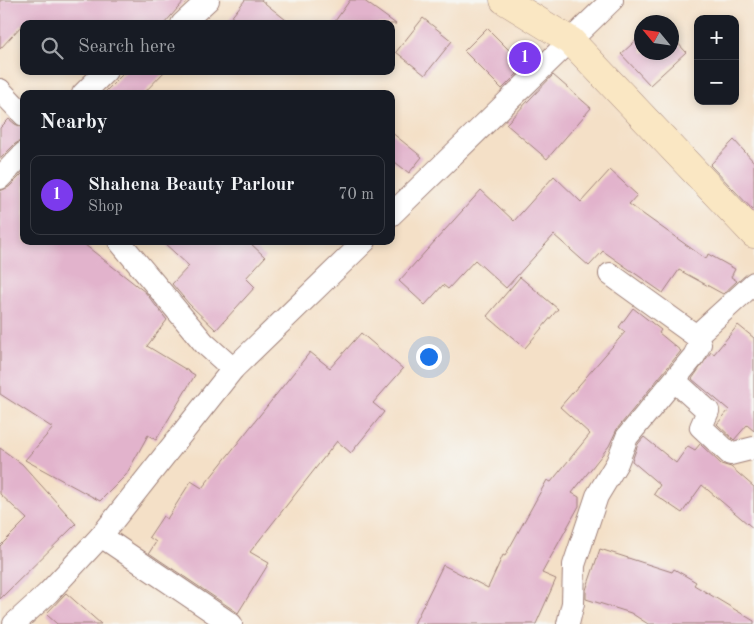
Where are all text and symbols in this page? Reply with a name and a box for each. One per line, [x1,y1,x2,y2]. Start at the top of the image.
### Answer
north arrow [634,15,679,60]
map controls [694,15,739,105]
button: + [694,15,739,60]
search box [20,20,395,75]
icon: search [38,34,66,62]
text: Search here [78,38,175,57]
pin: 1 [509,39,541,77]
button: − [694,60,739,105]
text: Nearby [40,112,108,133]
text: Shahena Beauty Parlour [88,176,295,195]
text: 1 [52,187,62,203]
text: 70 m [338,187,374,203]
text: Shop [88,199,123,215]
your location [416,344,442,370]

